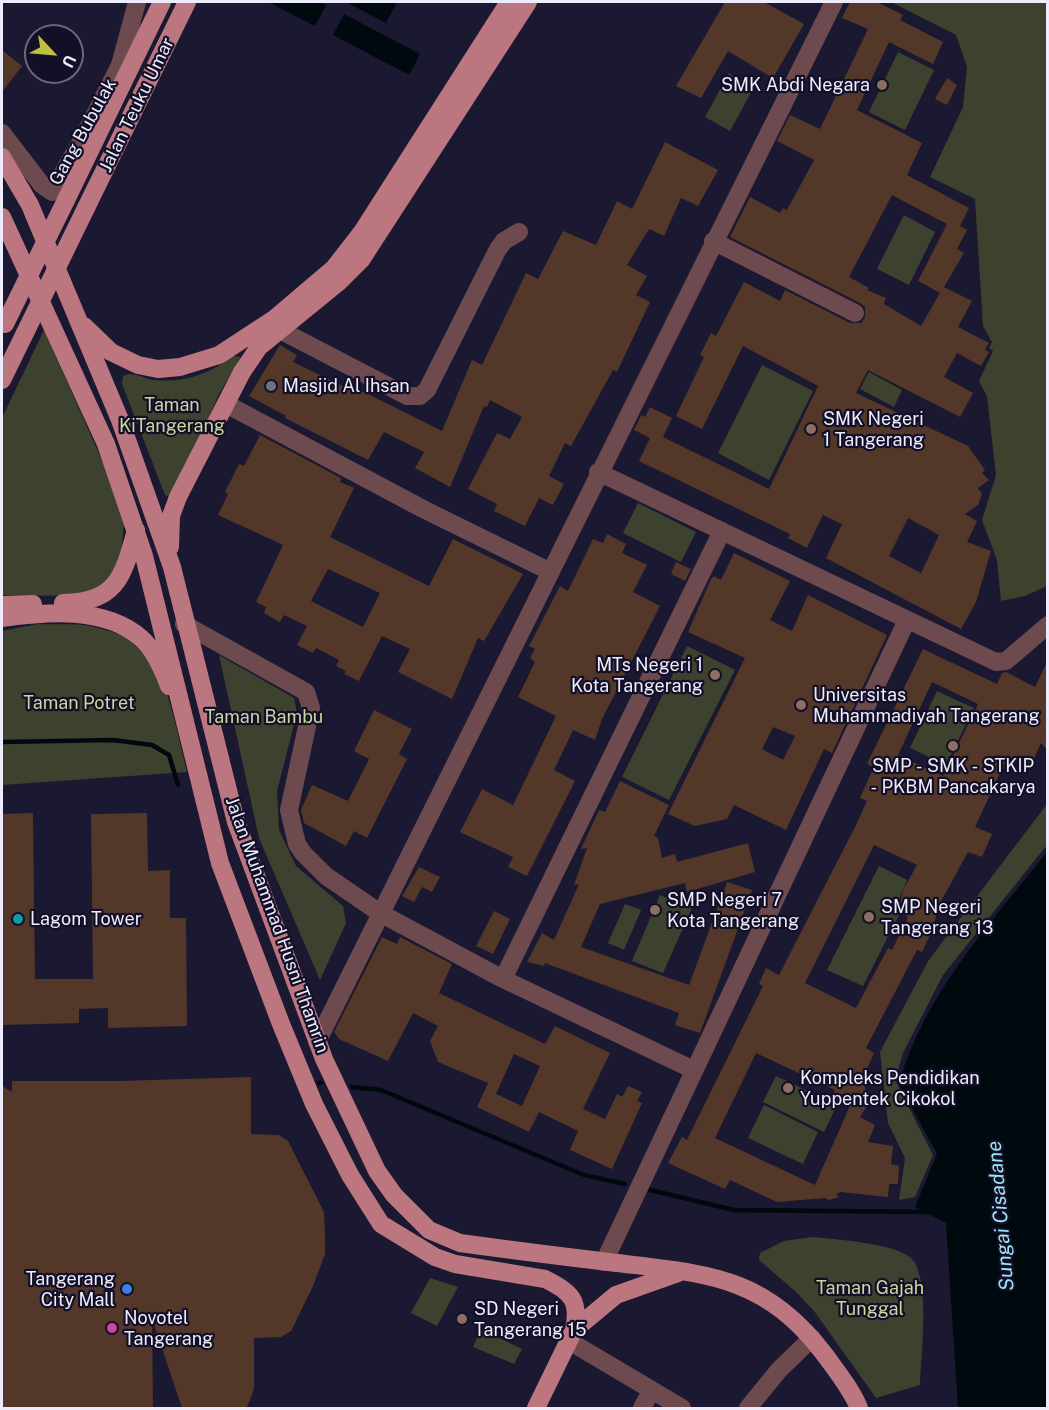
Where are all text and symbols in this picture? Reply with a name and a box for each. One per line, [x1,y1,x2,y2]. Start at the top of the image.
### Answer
north arrow [24,24,84,84]
street label: Jalan Teuku Umar [95,34,179,176]
text: U [58,52,80,71]
place label: SMK Abdi Negara [721,74,870,96]
street label: Gang Bubulak [45,75,121,189]
marker: SMK Abdi Negara [875,78,889,92]
place label: Masjid Al Ihsan [283,375,410,397]
marker: Masjid Al Ihsan [264,379,278,393]
park label: Taman KiTangerang [119,394,225,436]
place label: SMK Negeri 1 Tangerang [823,408,924,450]
marker: SMK Negeri 1 Tangerang [804,422,818,436]
place label: MTs Negeri 1 Kota Tangerang [571,654,703,696]
marker: MTs Negeri 1 Kota Tangerang [708,668,722,682]
place label: Universitas Muhammadiyah Tangerang [813,684,1040,726]
park label: Taman Potret [23,692,135,714]
marker: Universitas Muhammadiyah Tangerang [794,698,808,712]
park label: Taman Bambu [205,706,323,728]
marker: SMP - SMK - STKIP - PKBM Pancakarya [946,739,960,753]
place label: SMP - SMK - STKIP - PKBM Pancakarya [870,755,1036,798]
street label: Jalan Muhammad Husni Thamrin [220,794,334,1056]
place label: SMP Negeri 7 Kota Tangerang [667,889,799,932]
place label: SMP Negeri Tangerang 13 [881,896,993,938]
marker: SMP Negeri 7 Kota Tangerang [648,903,662,917]
place label: Lagom Tower [30,908,142,930]
marker: SMP Negeri Tangerang 13 [862,910,876,924]
marker: Lagom Tower [11,912,25,926]
place label: Kompleks Pendidikan Yuppentek Cikokol [800,1067,980,1110]
marker: Kompleks Pendidikan Yuppentek Cikokol [781,1081,795,1095]
water label: Sungai Cisadane [982,1140,1020,1292]
place label: Tangerang City Mall [26,1268,115,1310]
park label: Taman Gajah Tunggal [816,1277,924,1320]
marker: Tangerang City Mall [120,1282,134,1296]
place label: SD Negeri Tangerang 15 [474,1298,587,1340]
place label: Novotel Tangerang [124,1307,213,1350]
marker: SD Negeri Tangerang 15 [455,1312,469,1326]
marker: Novotel Tangerang [105,1321,119,1335]

